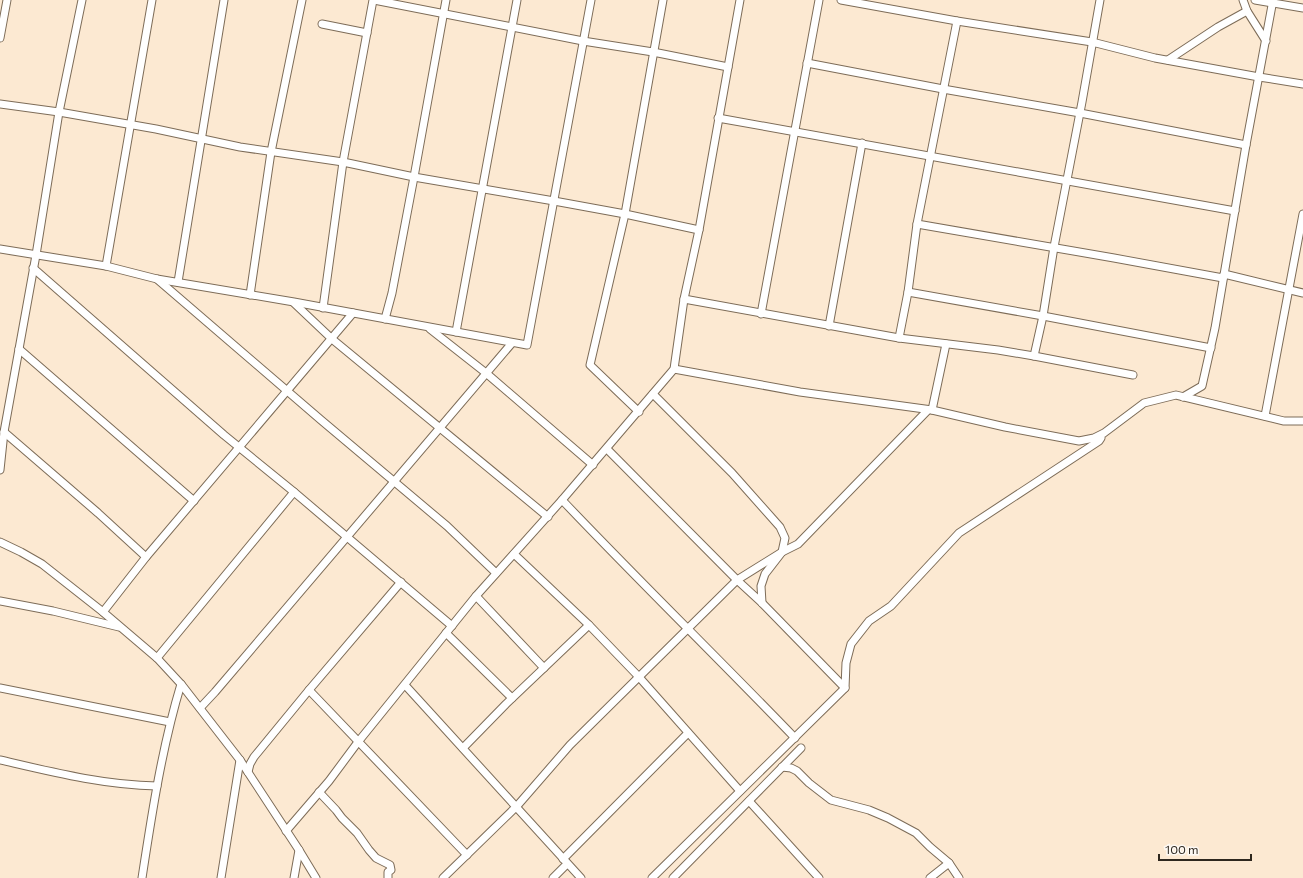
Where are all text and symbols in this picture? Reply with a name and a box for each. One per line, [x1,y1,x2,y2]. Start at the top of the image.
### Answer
scale bar [1159,836,1251,862]
text: 100 m [1165,842,1199,856]

